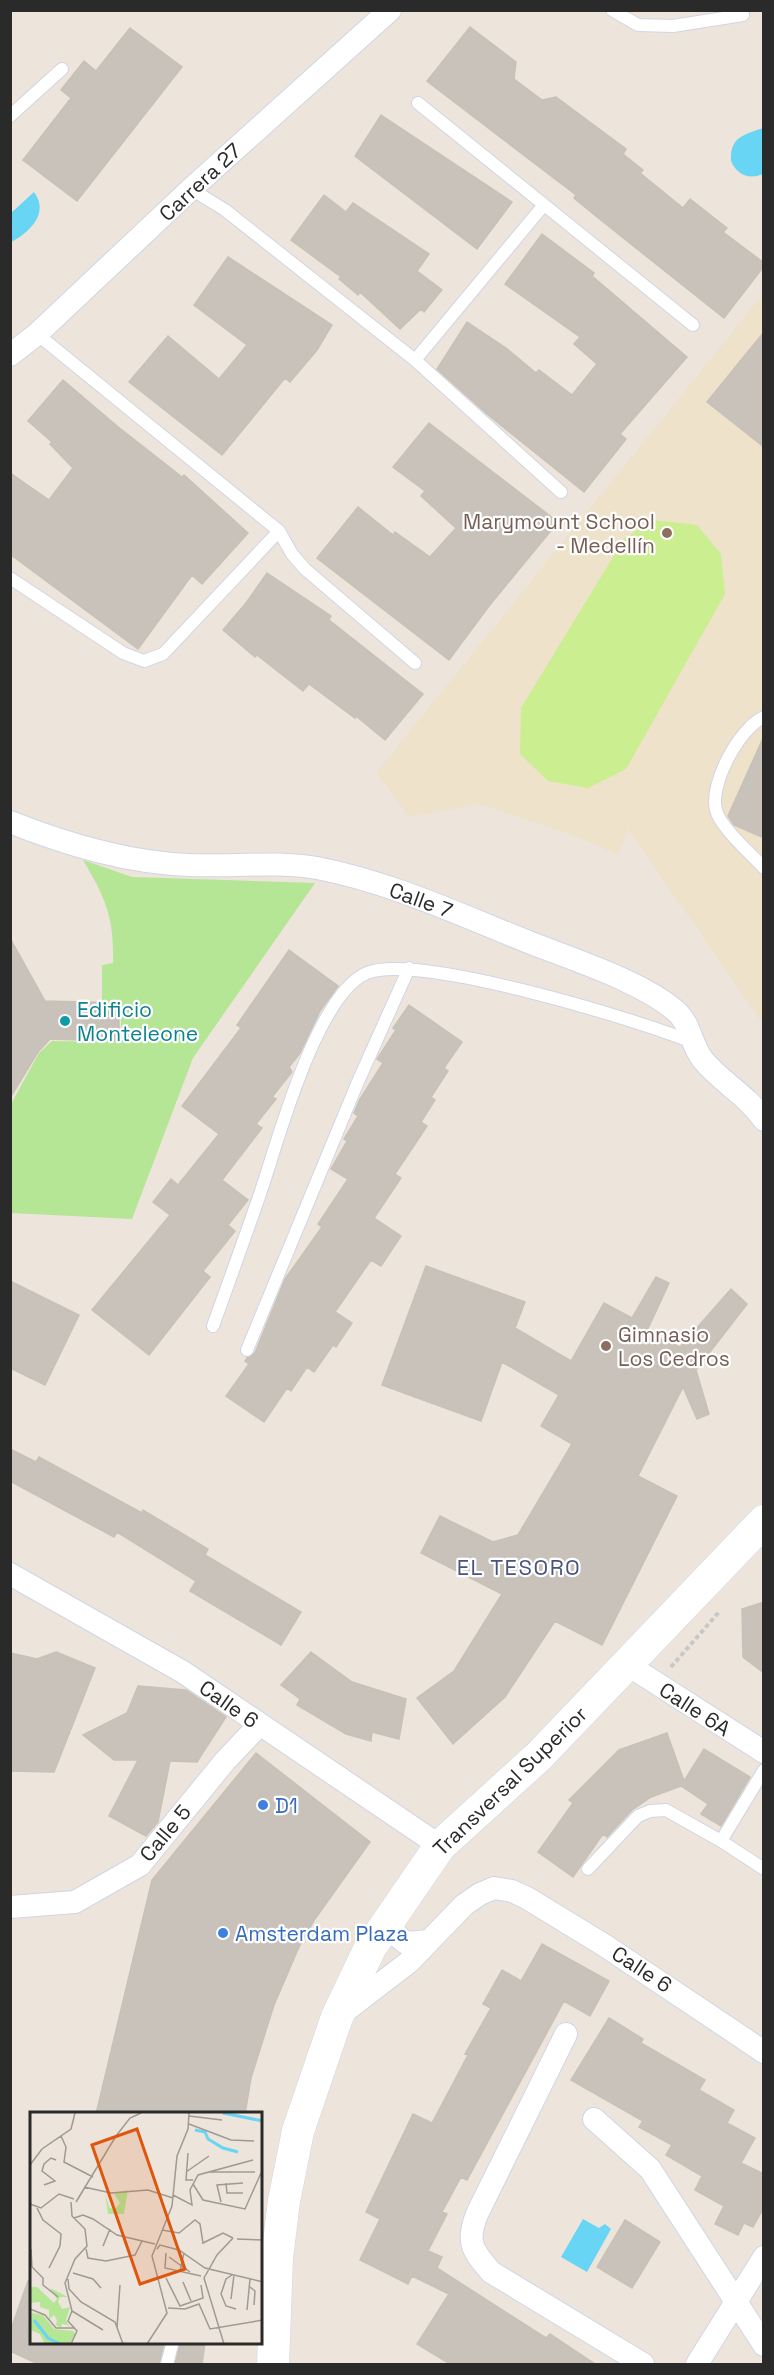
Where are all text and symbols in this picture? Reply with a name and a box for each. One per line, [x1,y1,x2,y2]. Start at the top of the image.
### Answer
street label: Carrera 27 [153,137,247,227]
place label: Marymount School - Medellín [463,508,655,559]
marker: Marymount School - Medellín [660,526,674,540]
street label: Calle 7 [386,876,457,924]
place label: Edificio Monteleone [77,996,198,1047]
marker: Edificio Monteleone [58,1014,72,1028]
place label: Gimnasio Los Cedros [618,1321,730,1372]
marker: Gimnasio Los Cedros [599,1339,613,1353]
district label: EL TESORO [457,1553,581,1581]
street label: Calle 6 [194,1674,264,1734]
street label: Calle 6A [654,1676,736,1742]
street label: Transversal Superior [427,1700,593,1862]
place label: D1 [275,1792,298,1819]
marker: D1 [256,1798,270,1812]
street label: Calle 5 [133,1799,197,1867]
place label: Amsterdam Plaza [235,1920,408,1947]
marker: Amsterdam Plaza [216,1926,230,1940]
street label: Calle 6 [607,1940,677,1998]
inset map [30,2112,262,2345]

